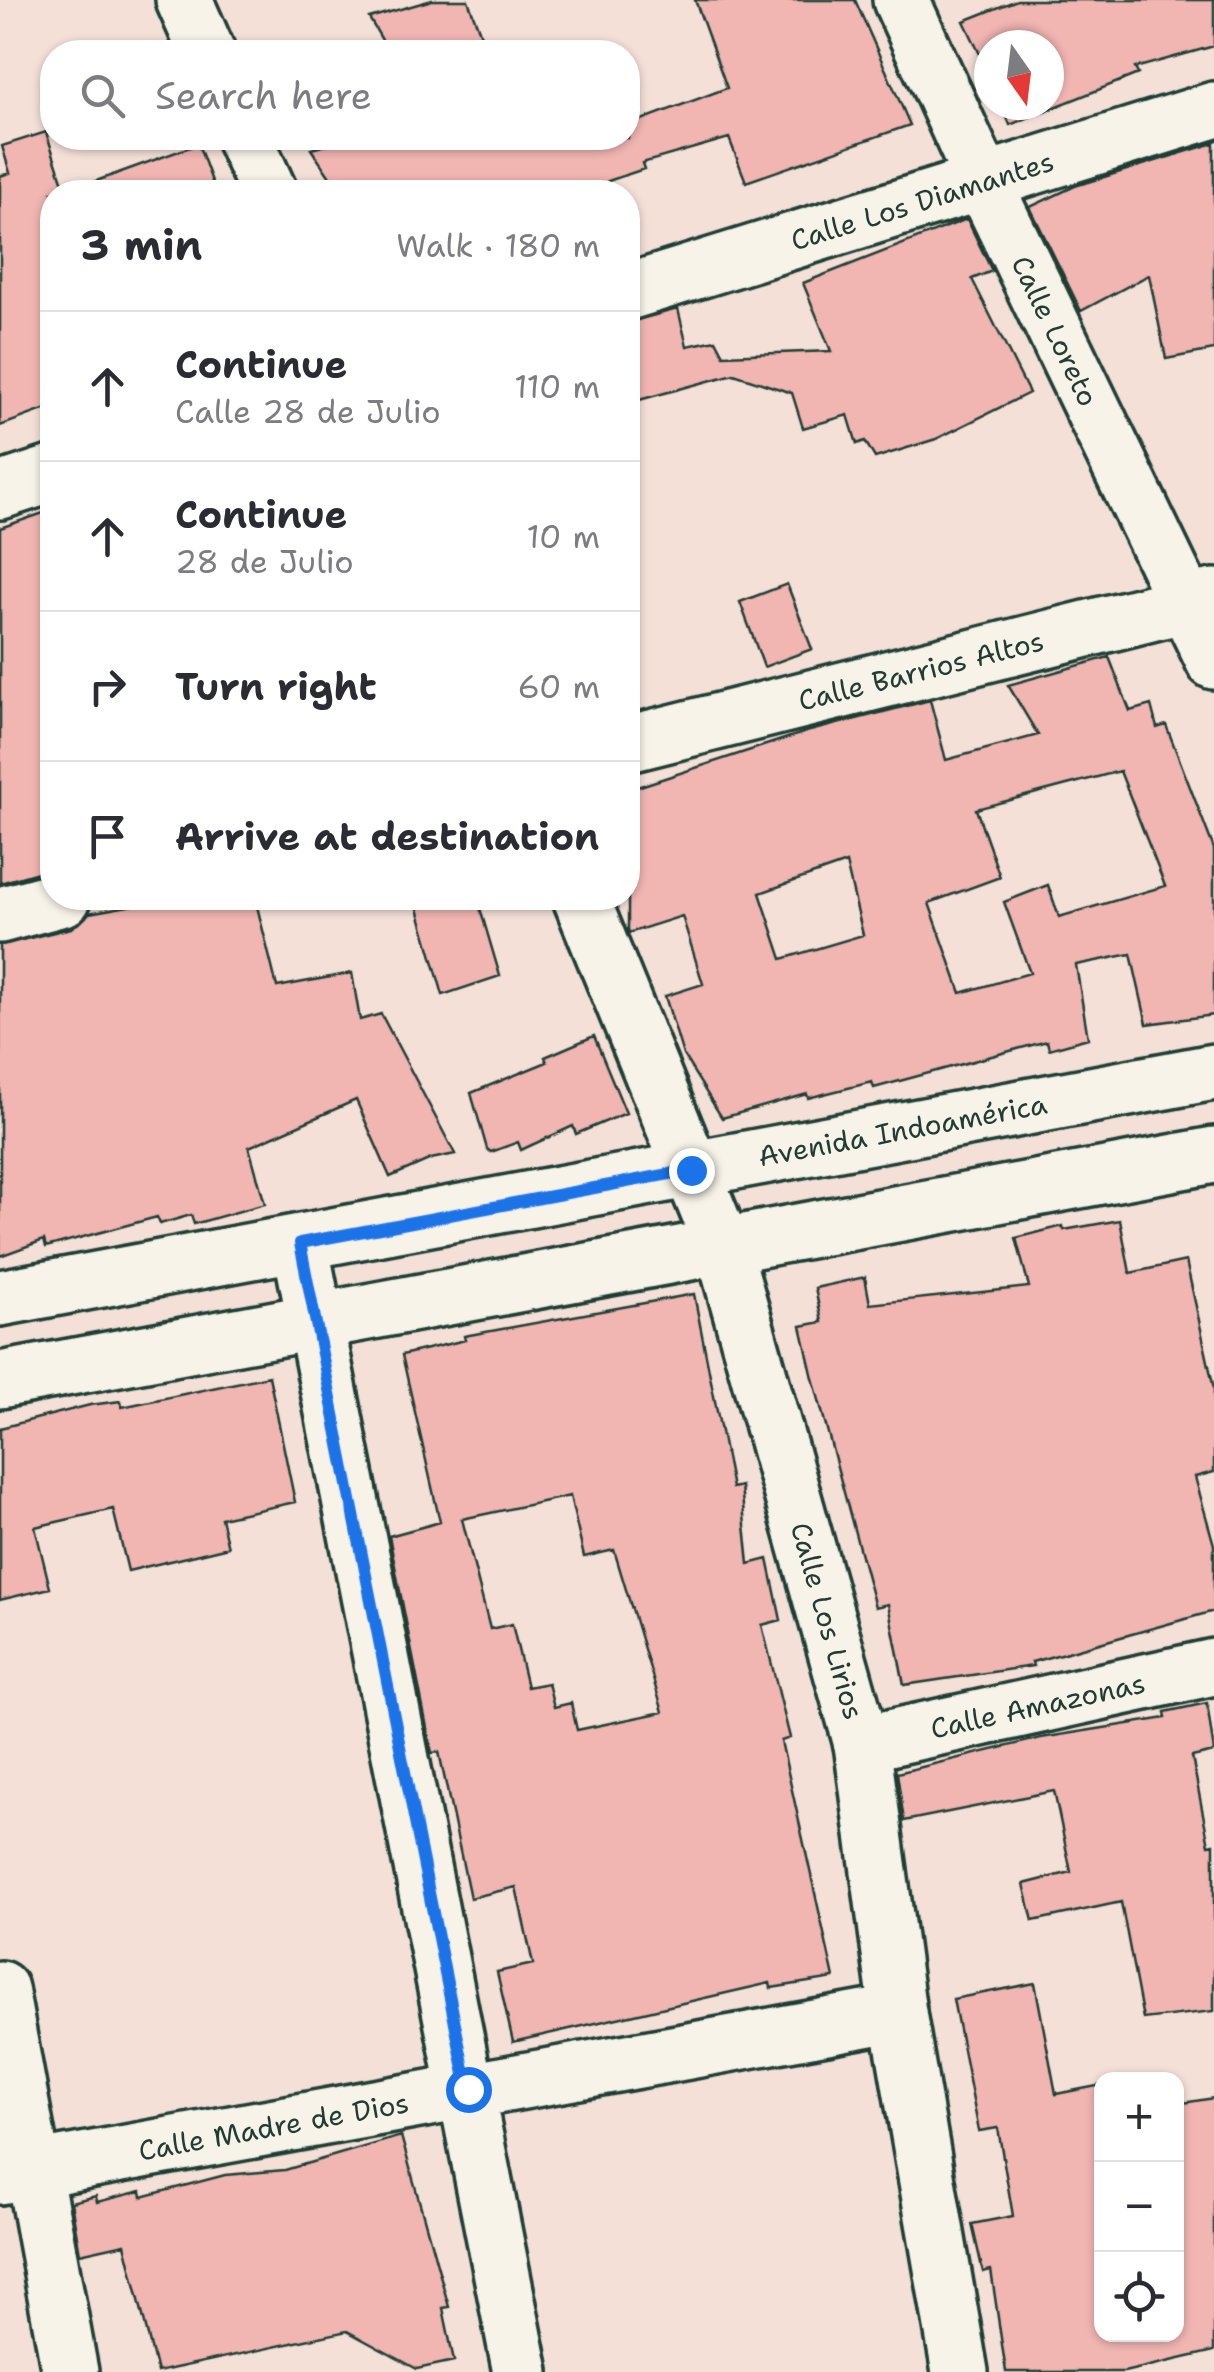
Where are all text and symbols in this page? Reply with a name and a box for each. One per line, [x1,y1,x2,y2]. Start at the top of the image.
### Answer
north arrow [974,30,1064,120]
search box [40,40,640,150]
icon: search [75,68,130,123]
text: Search here [155,70,372,121]
street label: Calle Los Diamantes [786,142,1058,259]
text: 3 min [80,217,202,273]
text: Walk · 180 m [396,224,600,267]
street label: Calle Loreto [1003,249,1108,412]
text: Continue [175,339,347,390]
icon: ahead [80,359,135,414]
text: 110 m [514,365,600,408]
text: Calle 28 de Julio [175,390,441,433]
text: Continue [175,489,347,540]
icon: ahead [80,509,135,564]
text: 10 m [527,515,600,558]
text: 28 de Julio [175,540,354,583]
street label: Calle Barrios Altos [794,621,1048,720]
icon: right [80,659,135,714]
text: Turn right [175,661,377,712]
text: 60 m [518,665,600,708]
icon: arrive [80,809,135,864]
text: Arrive at destination [175,811,599,862]
street label: Avenida Indoamérica [755,1085,1050,1175]
route end [669,1148,715,1194]
street label: Calle Los Lirios [782,1518,873,1724]
street label: Calle Amazonas [927,1664,1149,1747]
route start [446,2067,492,2113]
map controls [1094,2072,1184,2342]
button: + [1094,2072,1184,2162]
street label: Calle Madre de Dios [135,2083,412,2170]
button: − [1094,2162,1184,2252]
button: locate [1094,2252,1184,2342]

